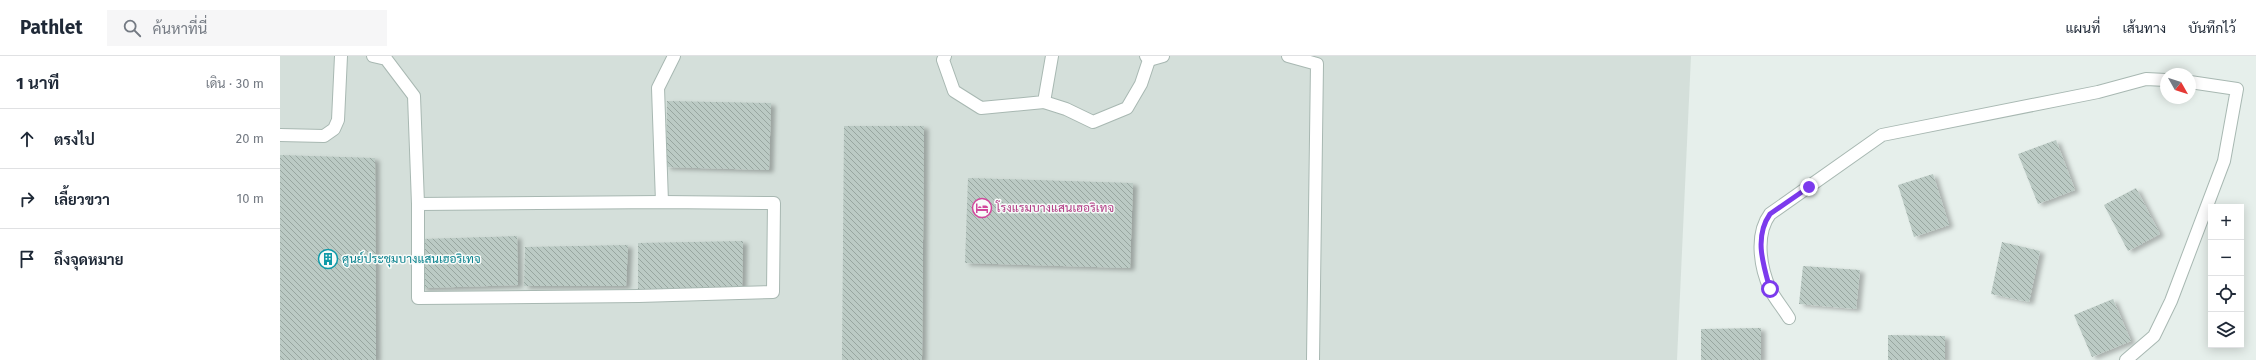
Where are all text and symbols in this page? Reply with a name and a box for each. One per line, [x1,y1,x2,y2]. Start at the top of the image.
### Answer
search box [107,10,387,46]
text: Pathlet [20,16,83,39]
icon: search [121,17,143,39]
text: ค้นหาที่นี่ [153,20,207,38]
text: แผนที่ [2065,20,2100,37]
text: เส้นทาง [2122,20,2166,37]
text: บันทึกไว้ [2188,20,2236,37]
north arrow [2160,68,2196,104]
text: 1 นาที [16,73,59,94]
text: เดิน · 30 m [206,76,264,91]
icon: ahead [16,128,38,150]
text: ตรงไป [54,131,95,149]
text: 20 m [236,131,264,146]
route end [1800,178,1818,196]
icon: right [16,188,38,210]
text: เลี้ยวขวา [54,191,110,209]
text: 10 m [237,191,264,206]
hotel icon: โรงแรมบางแสนเฮอริเทจ [971,197,993,219]
place label: โรงแรมบางแสนเฮอริเทจ [995,200,1114,215]
map controls [2208,204,2244,348]
button: + [2208,204,2244,240]
button: − [2208,240,2244,276]
icon: arrive [16,248,38,270]
building icon: ศูนย์ประชุมบางแสนเฮอริเทจ [317,248,339,270]
text: ถึงจุดหมาย [54,251,124,269]
place label: ศูนย์ประชุมบางแสนเฮอริเทจ [342,251,481,268]
button: locate [2208,276,2244,312]
route start [1761,280,1779,298]
button: layers [2208,312,2244,348]

